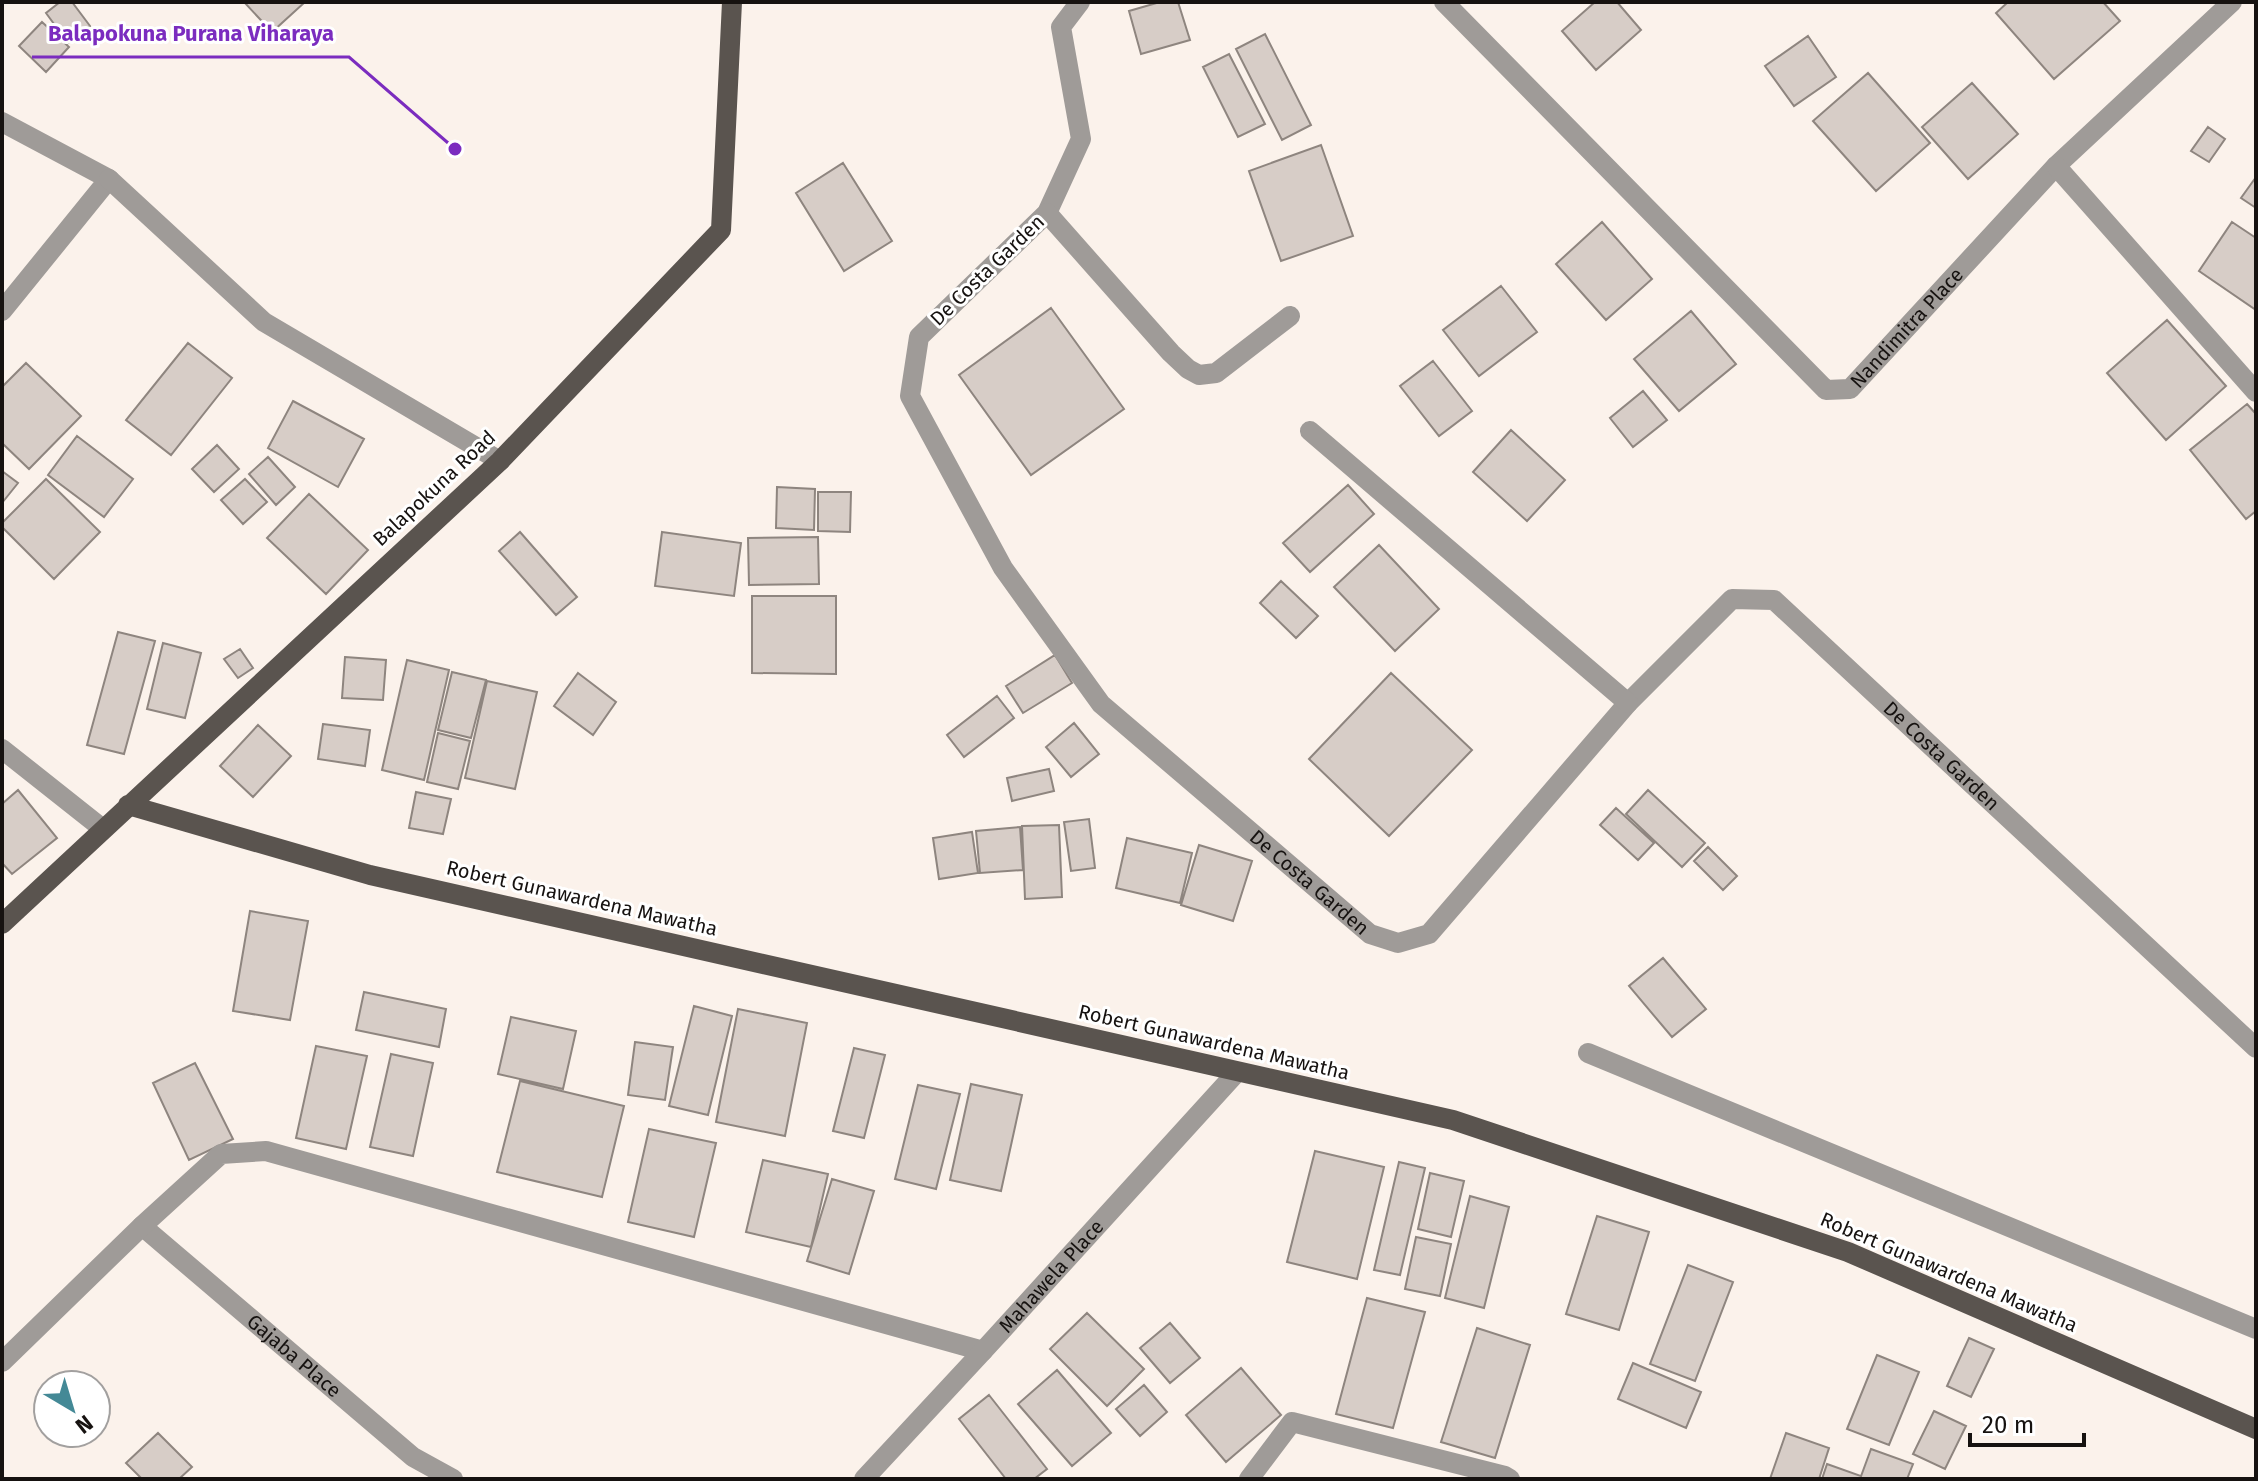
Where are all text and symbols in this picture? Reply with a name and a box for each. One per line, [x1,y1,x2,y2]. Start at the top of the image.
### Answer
callout: Balapokuna Purana Viharaya [32,11,349,57]
text: Balapokuna Purana Viharaya [48,20,334,47]
street label: De Costa Garden [925,209,1049,331]
street label: Nandimitra Place [1845,262,1968,393]
street label: Balapokuna Road [368,425,500,551]
street label: De Costa Garden [1879,696,2004,815]
street label: De Costa Garden [1245,825,1374,940]
street label: Robert Gunawardena Mawatha [444,855,720,941]
street label: Robert Gunawardena Mawatha [1076,999,1352,1085]
street label: Robert Gunawardena Mawatha [1817,1207,2081,1337]
street label: Mahawela Place [994,1215,1109,1338]
street label: Gajaba Place [242,1309,346,1402]
north arrow [32,1369,112,1449]
scale bar [1970,1397,2084,1447]
text: N [70,1409,98,1439]
text: 20 m [1982,1411,2034,1439]

